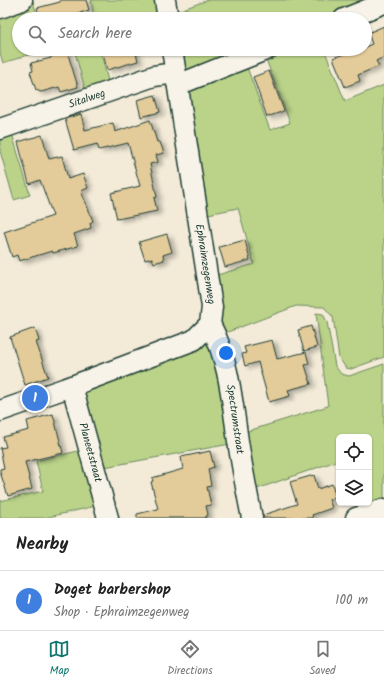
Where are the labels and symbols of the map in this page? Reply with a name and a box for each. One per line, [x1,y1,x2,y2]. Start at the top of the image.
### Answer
street label: Sitalweg [66,84,108,114]
street label: Ephraimzegenweg [190,223,220,305]
your location [216,343,236,363]
pin: 1 [22,383,48,413]
street label: Spectrumstraat [221,383,249,456]
street label: Planeetstraat [73,421,107,485]

